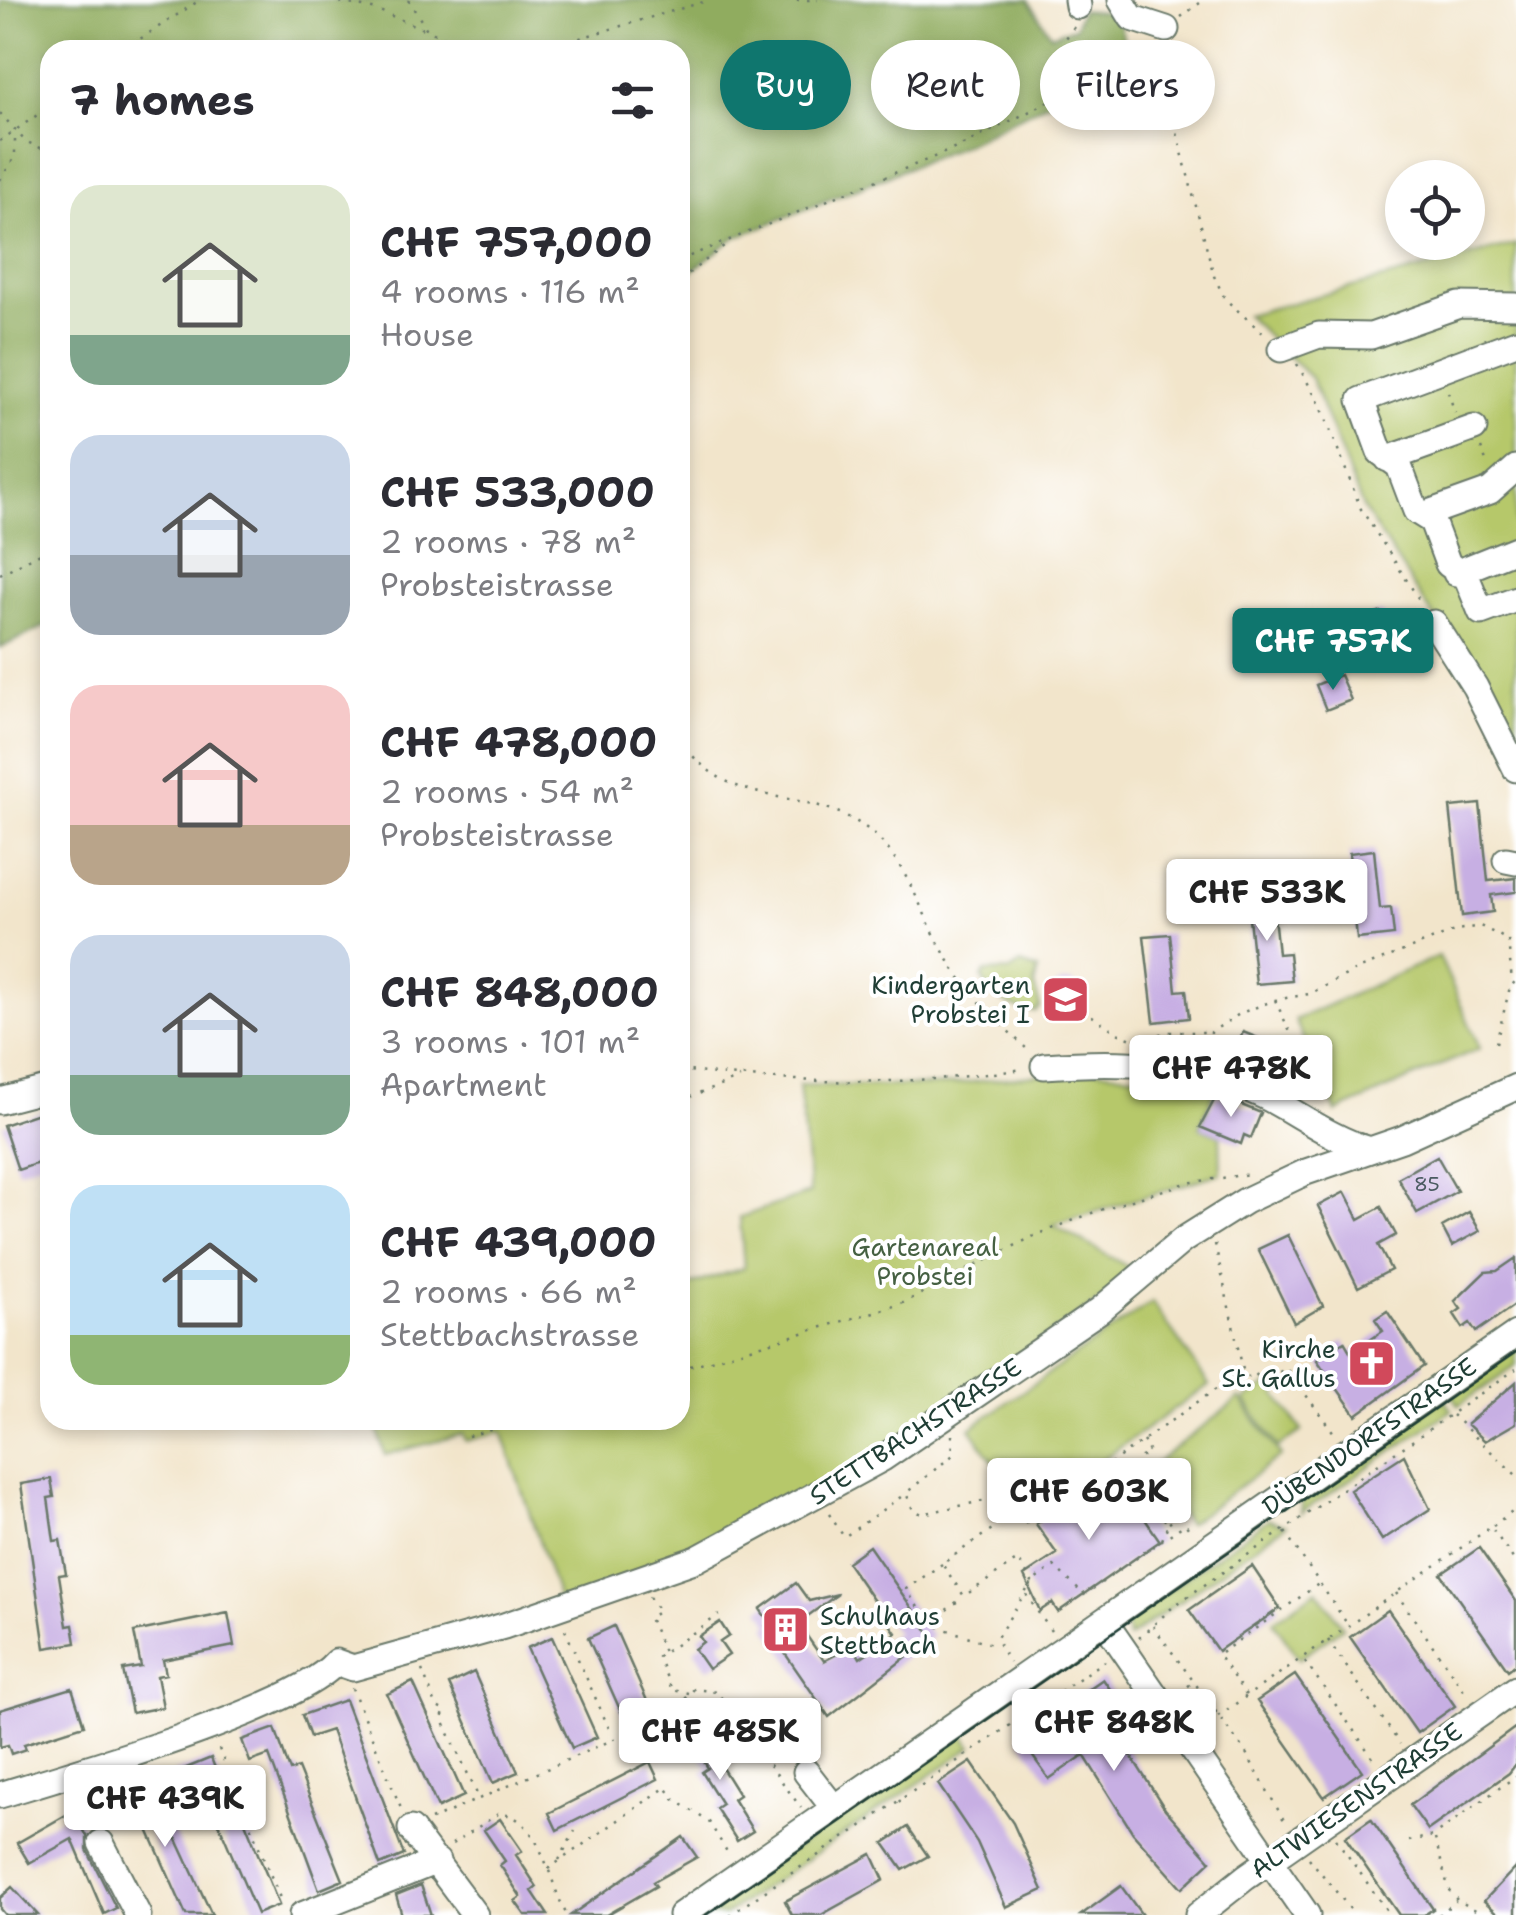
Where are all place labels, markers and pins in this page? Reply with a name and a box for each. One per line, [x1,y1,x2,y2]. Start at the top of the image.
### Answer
pin: CHF 757K [1230,608,1436,693]
pin: CHF 533K [1164,859,1370,944]
place label: Kindergarten Probstei I [871,968,1030,1031]
school or university icon: Kindergarten Probstei I [1039,973,1091,1025]
pin: CHF 478K [1128,1035,1334,1120]
place label: Kirche St. Gallus [1222,1332,1336,1395]
church icon: Kirche St. Gallus [1345,1337,1397,1389]
pin: CHF 603K [986,1458,1192,1543]
place label: Schulhaus Stettbach [820,1599,940,1662]
building icon: Schulhaus Stettbach [759,1604,811,1656]
pin: CHF 848K [1011,1689,1217,1774]
pin: CHF 485K [617,1698,823,1783]
pin: CHF 439K [62,1765,268,1850]

